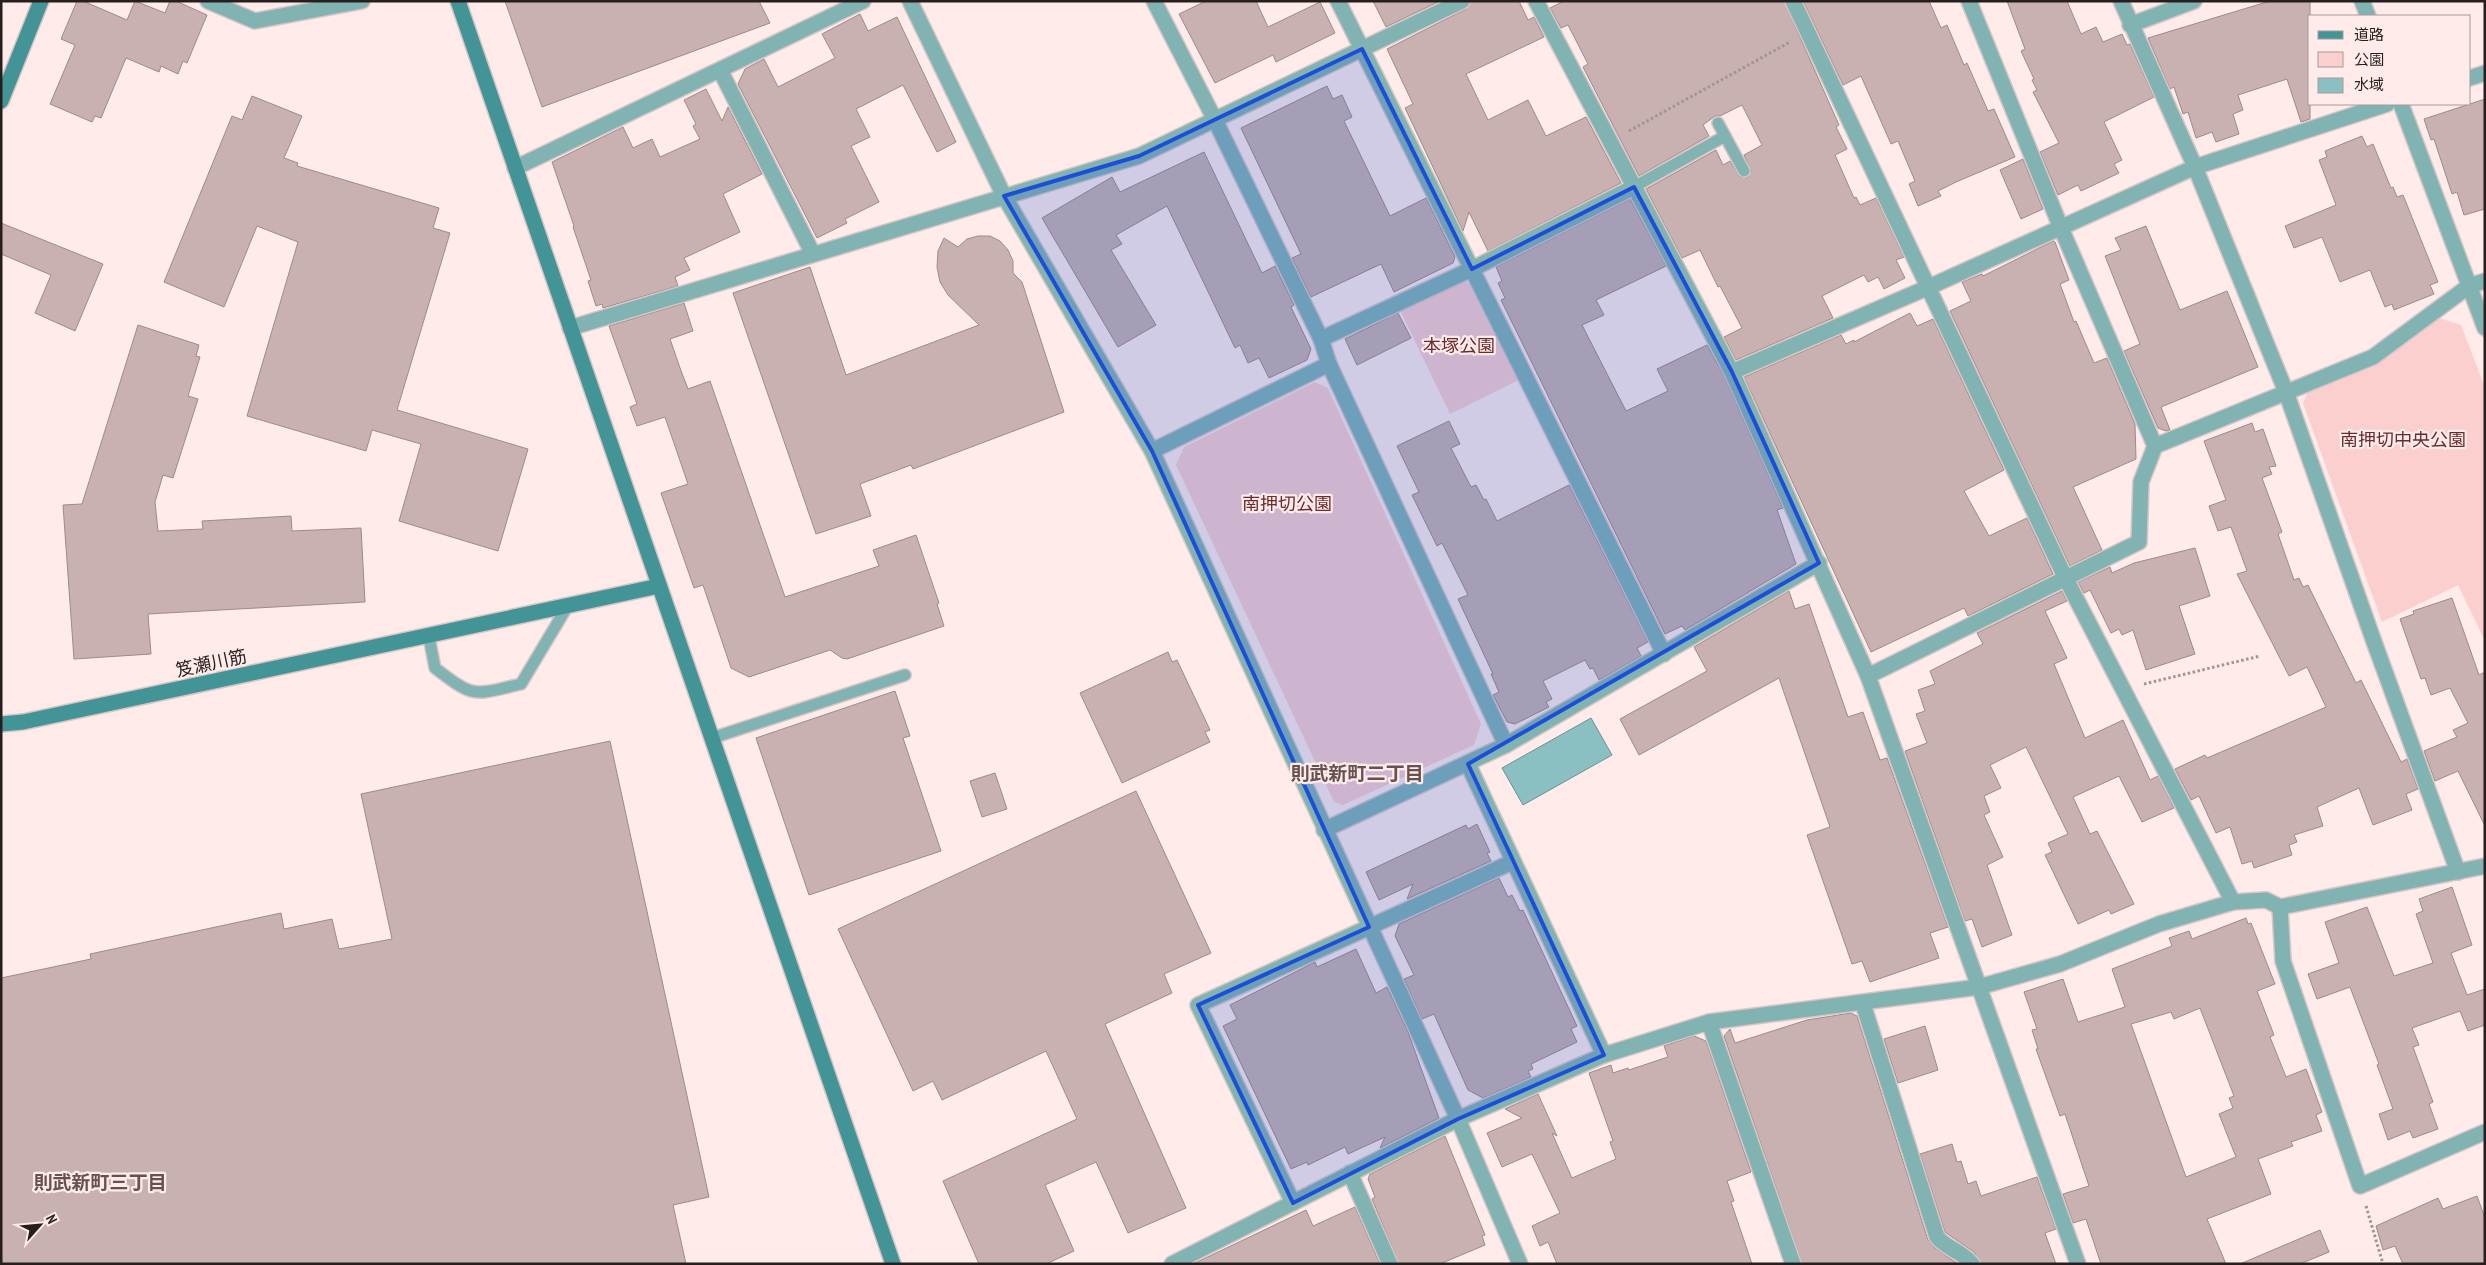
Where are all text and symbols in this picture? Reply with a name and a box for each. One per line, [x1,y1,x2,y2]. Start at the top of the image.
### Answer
legend [2308,15,2471,105]
text: 道路 [2354,25,2384,44]
text: 公園 [2354,50,2384,69]
text: 水域 [2354,75,2384,94]
park label: 本塚公園 [1423,334,1495,357]
park label: 南押切中央公園 [2340,428,2466,451]
park label: 南押切公園 [1242,492,1332,515]
street label: 笈瀬川筋 [173,644,249,682]
district label: 則武新町二丁目 [1290,761,1424,785]
district label: 則武新町三丁目 [33,1170,167,1194]
north arrow [15,1200,65,1250]
text: N [42,1212,61,1227]

